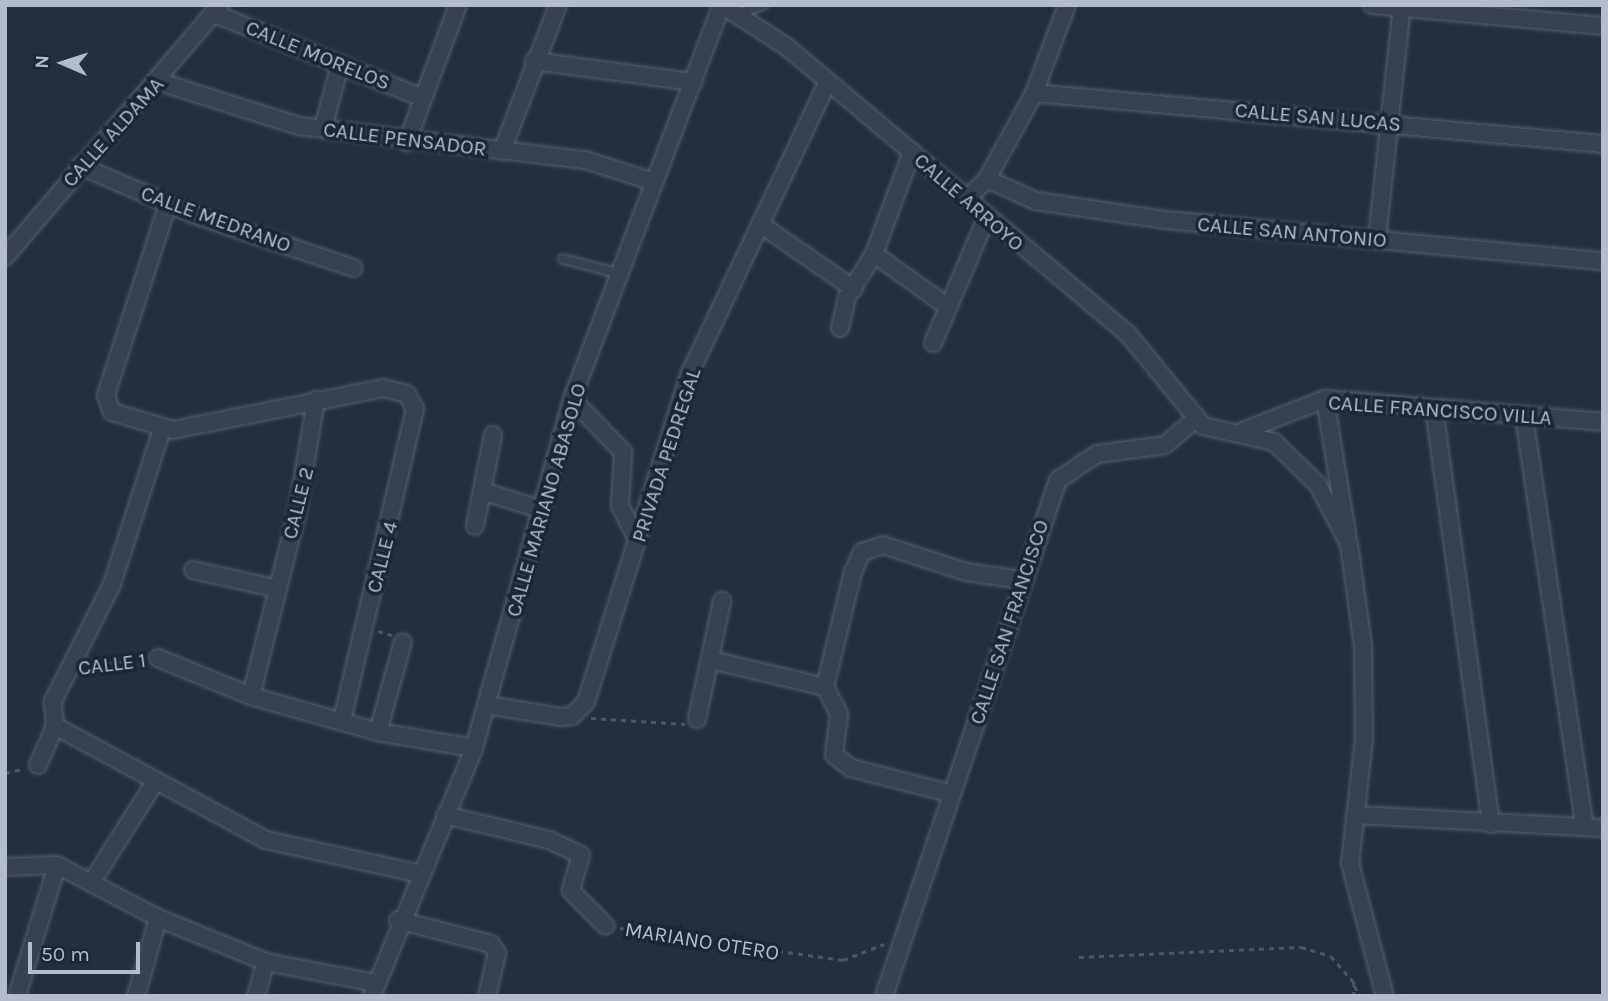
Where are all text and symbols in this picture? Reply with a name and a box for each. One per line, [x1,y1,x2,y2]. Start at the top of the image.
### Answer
street label: CALLE MORELOS [242,15,394,95]
north arrow [28,28,98,98]
text: N [31,55,53,69]
street label: CALLE ALDAMA [57,72,169,192]
street label: CALLE SAN LUCAS [1234,97,1402,137]
street label: CALLE PENSADOR [322,116,488,162]
street label: CALLE ARROYO [909,148,1029,256]
street label: CALLE MEDRANO [138,180,294,258]
street label: CALLE SAN ANTONIO [1196,211,1388,253]
street label: PRIVADA PEDREGAL [626,365,706,545]
street label: CALLE MARIANO ABASOLO [501,380,591,620]
street label: CALLE FRANCISCO VILLA [1327,390,1553,430]
street label: CALLE 2 [277,464,319,542]
street label: CALLE SAN FRANCISCO [964,517,1054,727]
street label: CALLE 4 [361,518,403,596]
street label: CALLE 1 [77,647,147,681]
street label: MARIANO OTERO [623,916,781,966]
scale bar [32,928,144,972]
text: 50 m [41,942,90,966]

